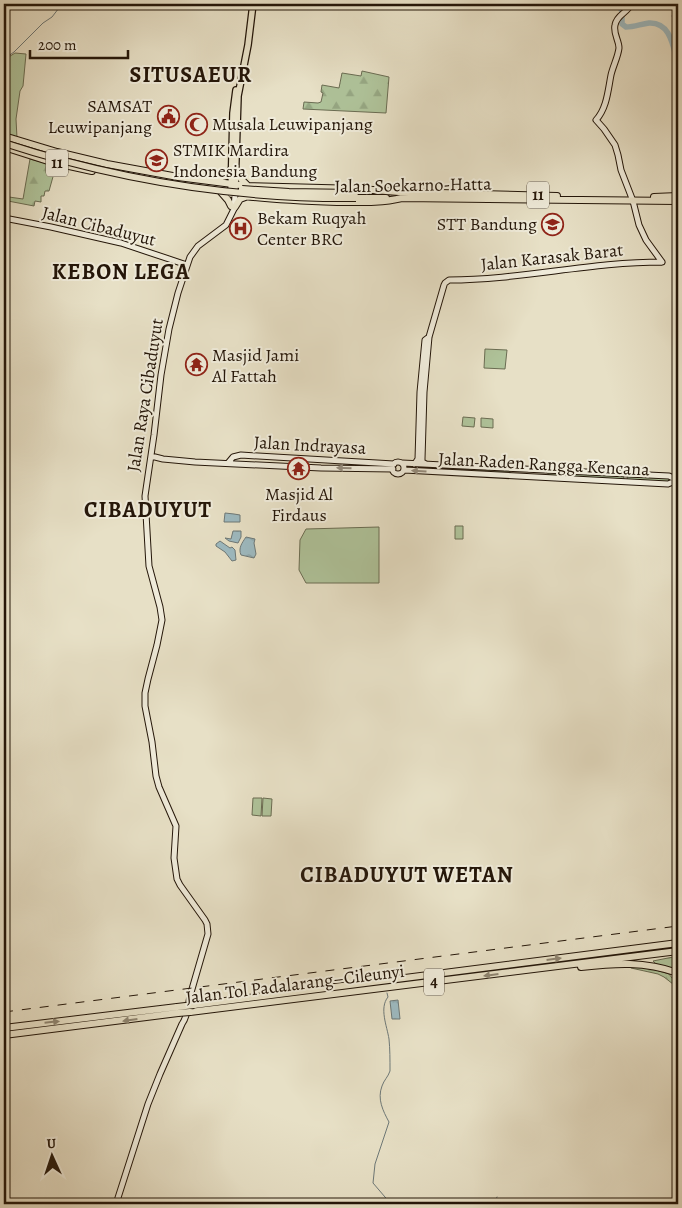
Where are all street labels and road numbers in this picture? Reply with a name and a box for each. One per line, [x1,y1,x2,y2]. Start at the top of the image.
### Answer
road number: 11 [46,150,68,177]
street label: Jalan Soekarno-Hatta [334,172,492,198]
road number: 11 [527,182,549,208]
street label: Jalan Cibaduyut [40,200,159,252]
street label: Jalan Karasak Barat [480,238,624,276]
street label: Jalan Raya Cibaduyut [121,317,169,473]
street label: Jalan Indrayasa [253,430,367,460]
street label: Jalan Raden Rangga Kencana [438,446,651,482]
street label: Jalan Tol Padalarang–Cileunyi [184,959,406,1009]
road number: 4 [424,969,444,996]

